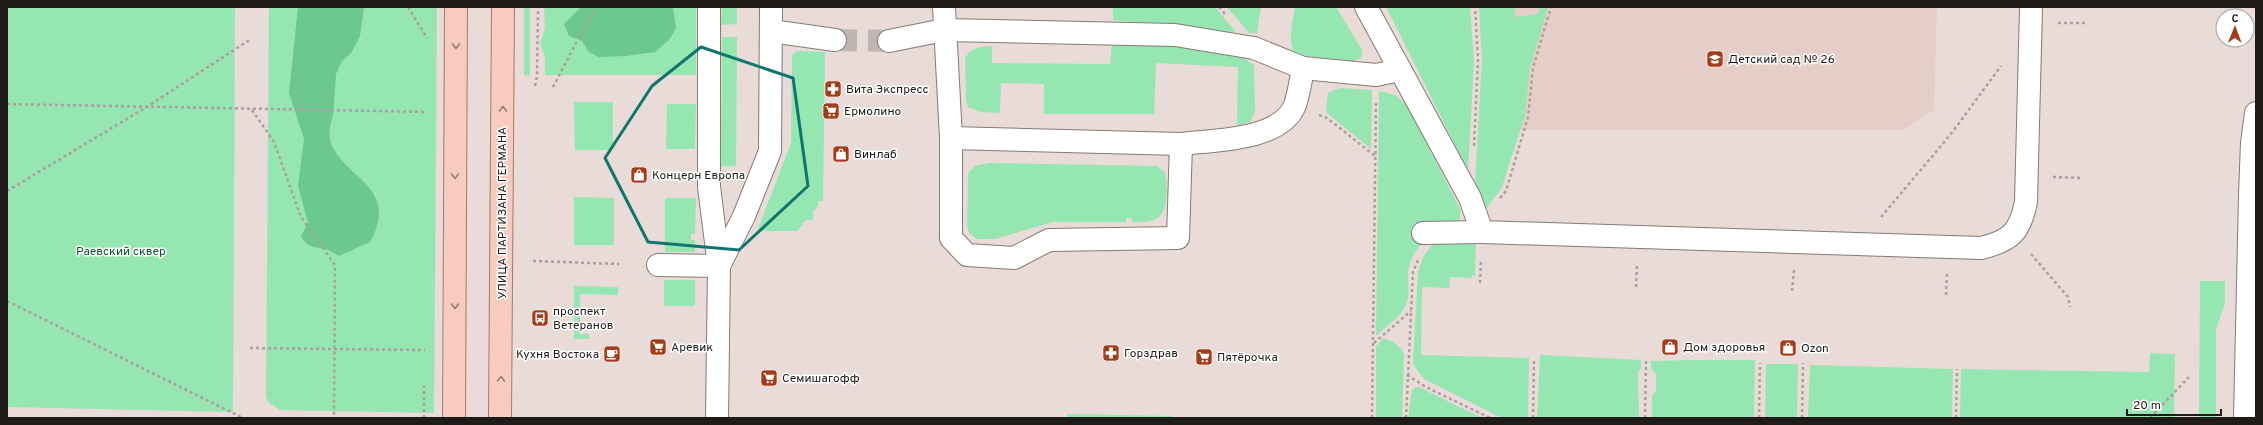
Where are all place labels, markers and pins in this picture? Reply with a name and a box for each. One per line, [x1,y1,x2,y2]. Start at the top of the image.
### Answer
school or university icon: Детский сад № 26 [1705,49,1725,69]
place label: Детский сад № 26 [1728,52,1835,68]
pharmacy icon: Вита Экспресс [823,79,843,99]
place label: Вита Экспресс [846,82,929,98]
supermarket icon: Ермолино [821,101,841,121]
place label: Ермолино [844,104,902,120]
shop icon: Винлаб [831,144,851,164]
place label: Винлаб [854,147,897,163]
shop icon: Концерн Европа [629,165,649,185]
place label: Концерн Европа [652,168,745,184]
place label: проспект Ветеранов [553,304,613,334]
bus stop icon: проспект Ветеранов [530,308,550,328]
supermarket icon: Аревик [648,337,668,357]
shop icon: Дом здоровья [1660,337,1680,357]
shop icon: Ozon [1778,338,1798,358]
place label: Аревик [671,340,713,356]
place label: Дом здоровья [1683,340,1765,356]
place label: Ozon [1801,341,1829,357]
pharmacy icon: Горздрав [1101,343,1121,363]
cafe icon: Кухня Востока [602,344,622,364]
place label: Горздрав [1124,346,1178,362]
place label: Кухня Востока [516,347,599,363]
supermarket icon: Пятёрочка [1194,347,1214,367]
place label: Пятёрочка [1217,350,1278,366]
supermarket icon: Семишагофф [759,368,779,388]
place label: Семишагофф [782,371,860,387]

